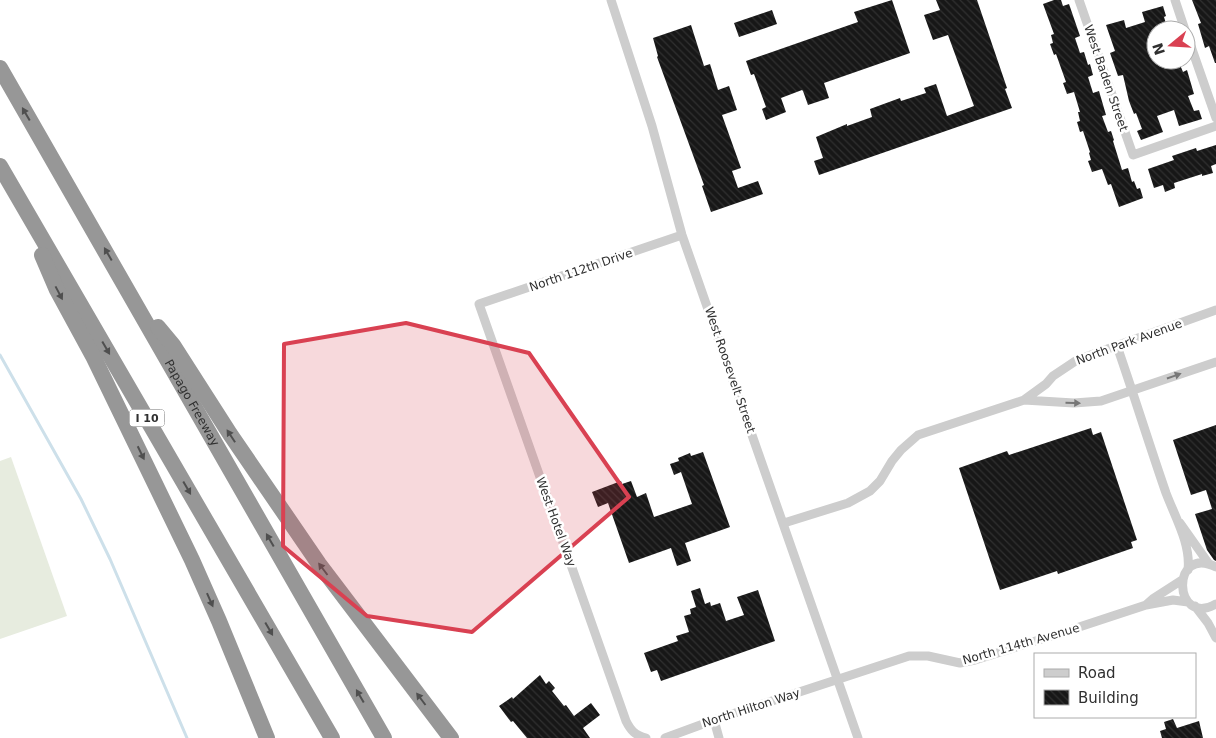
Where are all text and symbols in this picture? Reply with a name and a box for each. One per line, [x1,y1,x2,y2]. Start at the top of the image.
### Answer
north arrow [1146,20,1196,70]
street label: West Baden Street [1081,23,1131,133]
text: N [1149,41,1168,57]
one-way arrow [22,107,31,120]
street label: North 112th Drive [527,246,635,294]
one-way arrow [103,248,112,261]
one-way arrow [55,286,63,300]
street label: West Roosevelt Street [702,305,758,435]
street label: North Park Avenue [1074,316,1184,368]
one-way arrow [101,341,110,354]
street label: Papago Freeway [162,357,222,449]
one-way arrow [1167,372,1182,380]
one-way arrow [1065,399,1081,407]
road number: I 10 [130,409,164,426]
one-way arrow [226,429,236,442]
one-way arrow [137,446,145,460]
street label: West Hotel Way [533,475,579,569]
one-way arrow [183,482,192,495]
one-way arrow [265,533,274,546]
one-way arrow [318,563,329,576]
one-way arrow [207,593,215,607]
street label: North 114th Avenue [961,621,1081,667]
one-way arrow [264,622,273,635]
legend [1034,653,1196,718]
text: Road [1078,664,1116,682]
street label: North Hilton Way [700,686,802,730]
one-way arrow [355,689,364,702]
text: Building [1078,689,1139,707]
one-way arrow [416,692,426,706]

